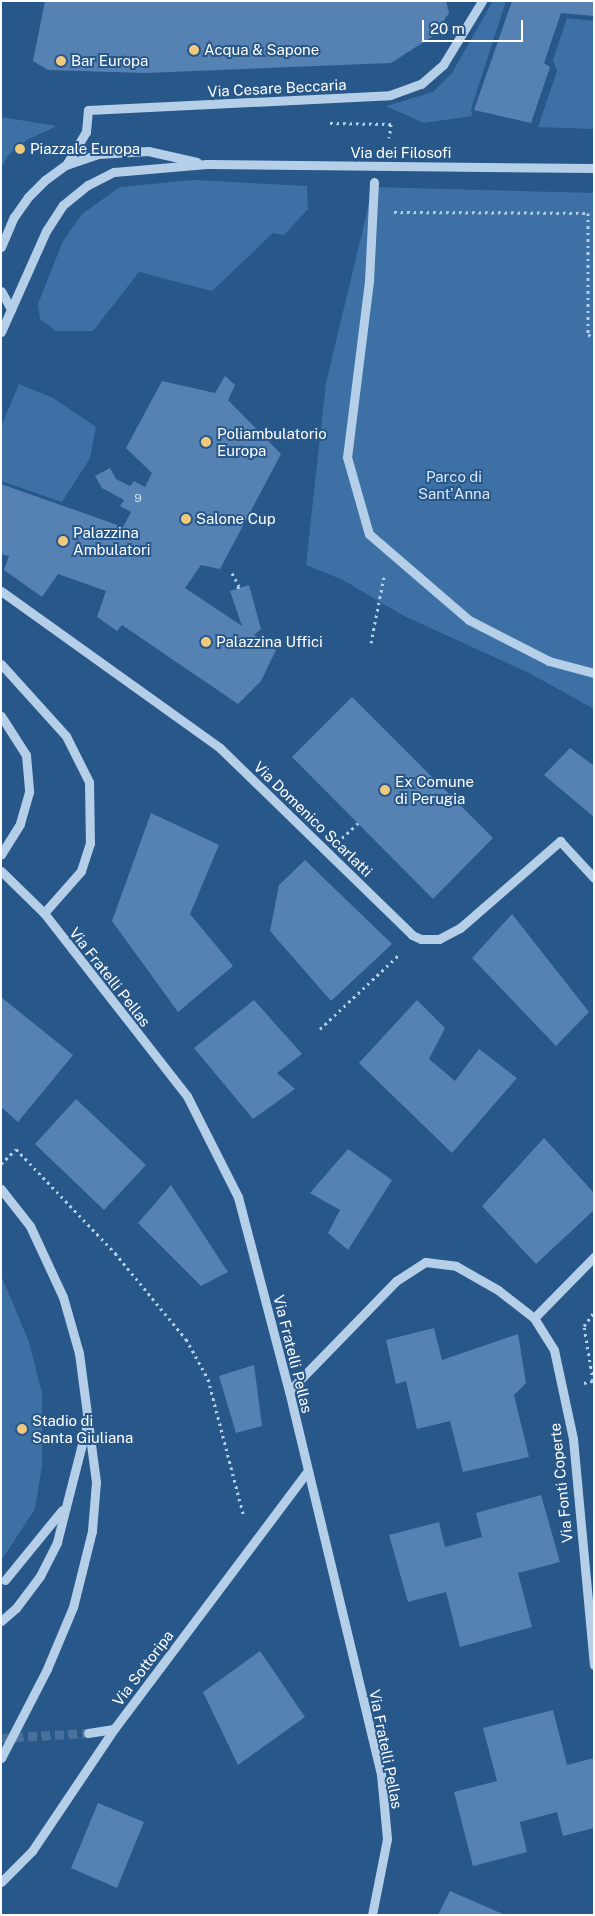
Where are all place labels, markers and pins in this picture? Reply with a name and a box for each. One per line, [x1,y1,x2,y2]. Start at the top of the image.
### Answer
place label: Acqua & Sapone [204,41,319,59]
marker: Acqua & Sapone [188,44,200,56]
place label: Bar Europa [71,52,148,70]
marker: Bar Europa [55,55,67,67]
place label: Piazzale Europa [30,140,140,158]
marker: Piazzale Europa [14,143,26,155]
place label: Poliambulatorio Europa [217,424,327,459]
marker: Poliambulatorio Europa [199,435,213,449]
place label: Salone Cup [196,510,276,528]
marker: Salone Cup [180,513,192,525]
place label: Palazzina Ambulatori [73,523,150,558]
marker: Palazzina Ambulatori [57,535,69,547]
place label: Palazzina Uffici [216,633,323,651]
marker: Palazzina Uffici [200,636,212,648]
place label: Ex Comune di Perugia [395,772,474,807]
marker: Ex Comune di Perugia [379,784,391,796]
place label: Stadio di Santa Giuliana [32,1411,133,1446]
marker: Stadio di Santa Giuliana [16,1423,28,1435]

